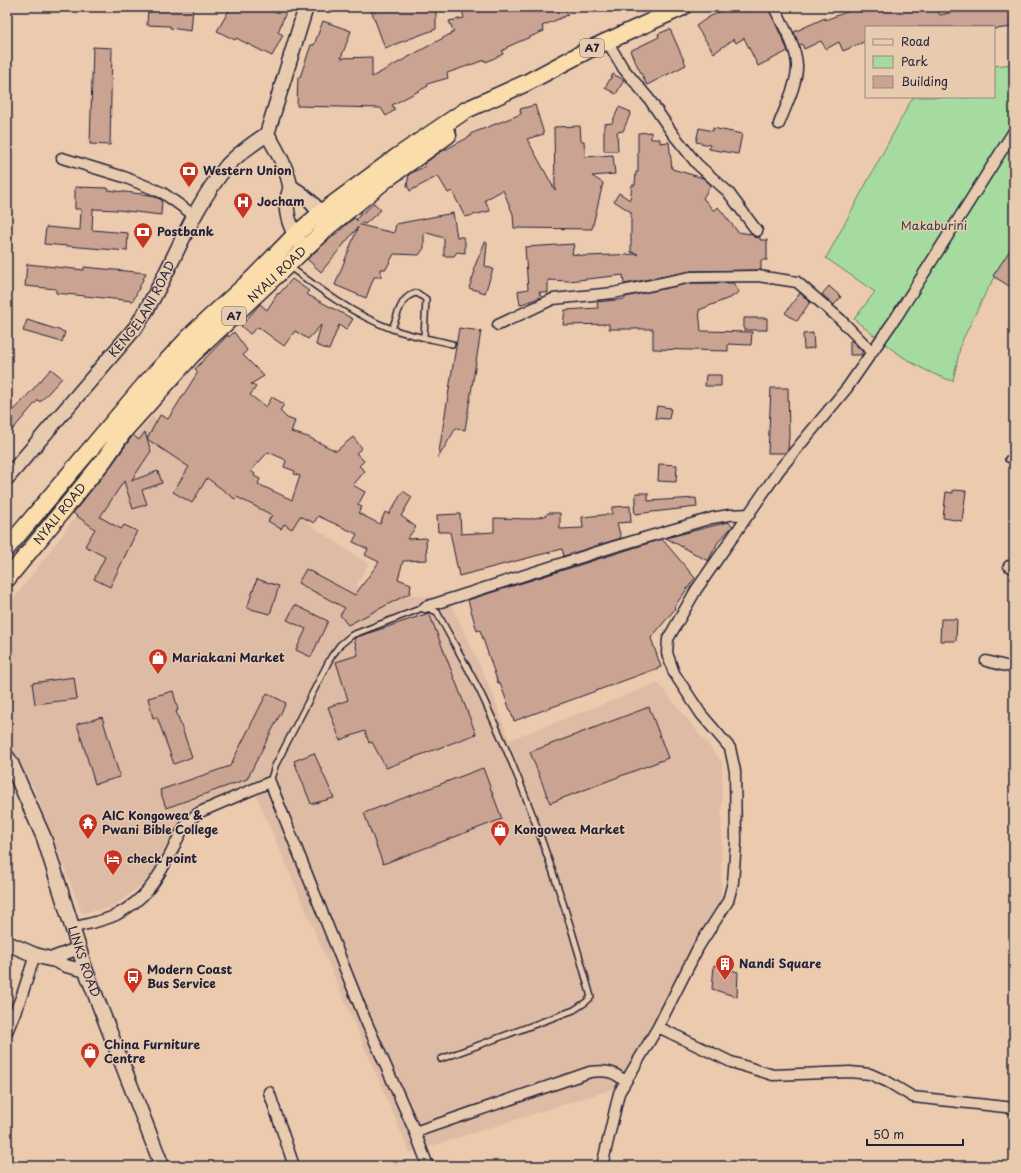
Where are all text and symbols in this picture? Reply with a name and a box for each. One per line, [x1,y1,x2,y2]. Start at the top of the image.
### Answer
legend [865,26,995,98]
text: Road [901,32,930,50]
road number: A7 [580,39,604,57]
text: Park [901,52,928,70]
text: Building [901,72,948,90]
bank icon: Western Union [178,160,200,188]
place label: Western Union [203,161,292,179]
hospital icon: Jocham [232,191,254,219]
place label: Jocham [257,192,305,210]
park label: Makaburini [901,216,967,234]
bank icon: Postbank [132,221,154,249]
place label: Postbank [157,222,214,240]
street label: NYALI ROAD [243,242,310,306]
street label: KENGELANI ROAD [104,257,179,361]
road number: A7 [222,307,246,325]
street label: NYALI ROAD [29,479,90,548]
shop icon: Mariakani Market [147,647,169,675]
place label: Mariakani Market [172,648,285,666]
place label: AIC Kongowea & Pwani Bible College [102,806,219,838]
temple icon: AIC Kongowea & Pwani Bible College [77,812,99,840]
shop icon: Kongowea Market [489,819,511,847]
place label: Kongowea Market [514,820,625,838]
hotel icon: check point [102,848,124,876]
place label: check point [127,849,197,867]
street label: LINKS ROAD [64,923,105,1000]
building icon: Nandi Square [714,953,736,981]
place label: Nandi Square [739,954,821,972]
place label: Modern Coast Bus Service [147,960,232,992]
bus stop icon: Modern Coast Bus Service [122,966,144,994]
place label: China Furniture Centre [104,1035,201,1067]
shop icon: China Furniture Centre [79,1041,101,1069]
scale bar [867,1121,963,1147]
text: 50 m [873,1125,904,1143]

